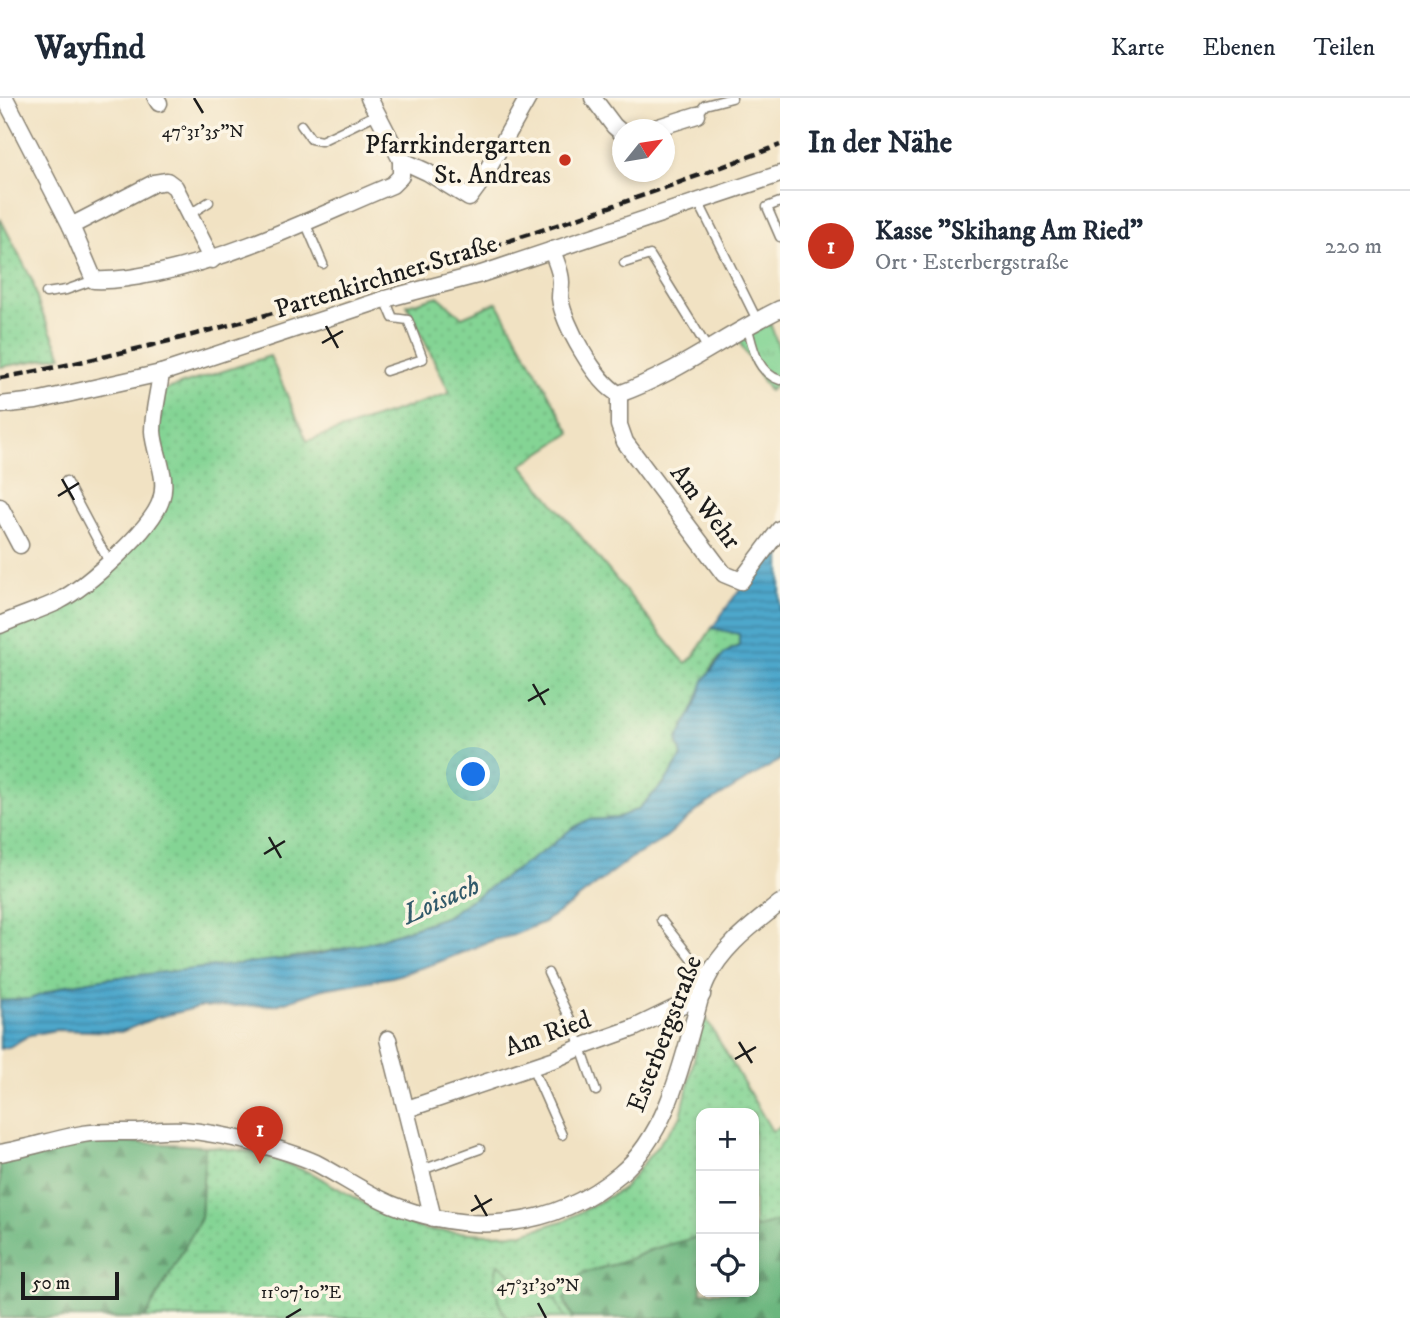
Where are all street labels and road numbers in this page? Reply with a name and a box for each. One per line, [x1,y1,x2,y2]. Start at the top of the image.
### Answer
street label: Partenkirchner Straße [271,227,501,327]
street label: Am Wehr [662,458,748,556]
street label: Esterbergstraße [620,951,710,1117]
street label: Am Ried [500,1003,596,1065]

